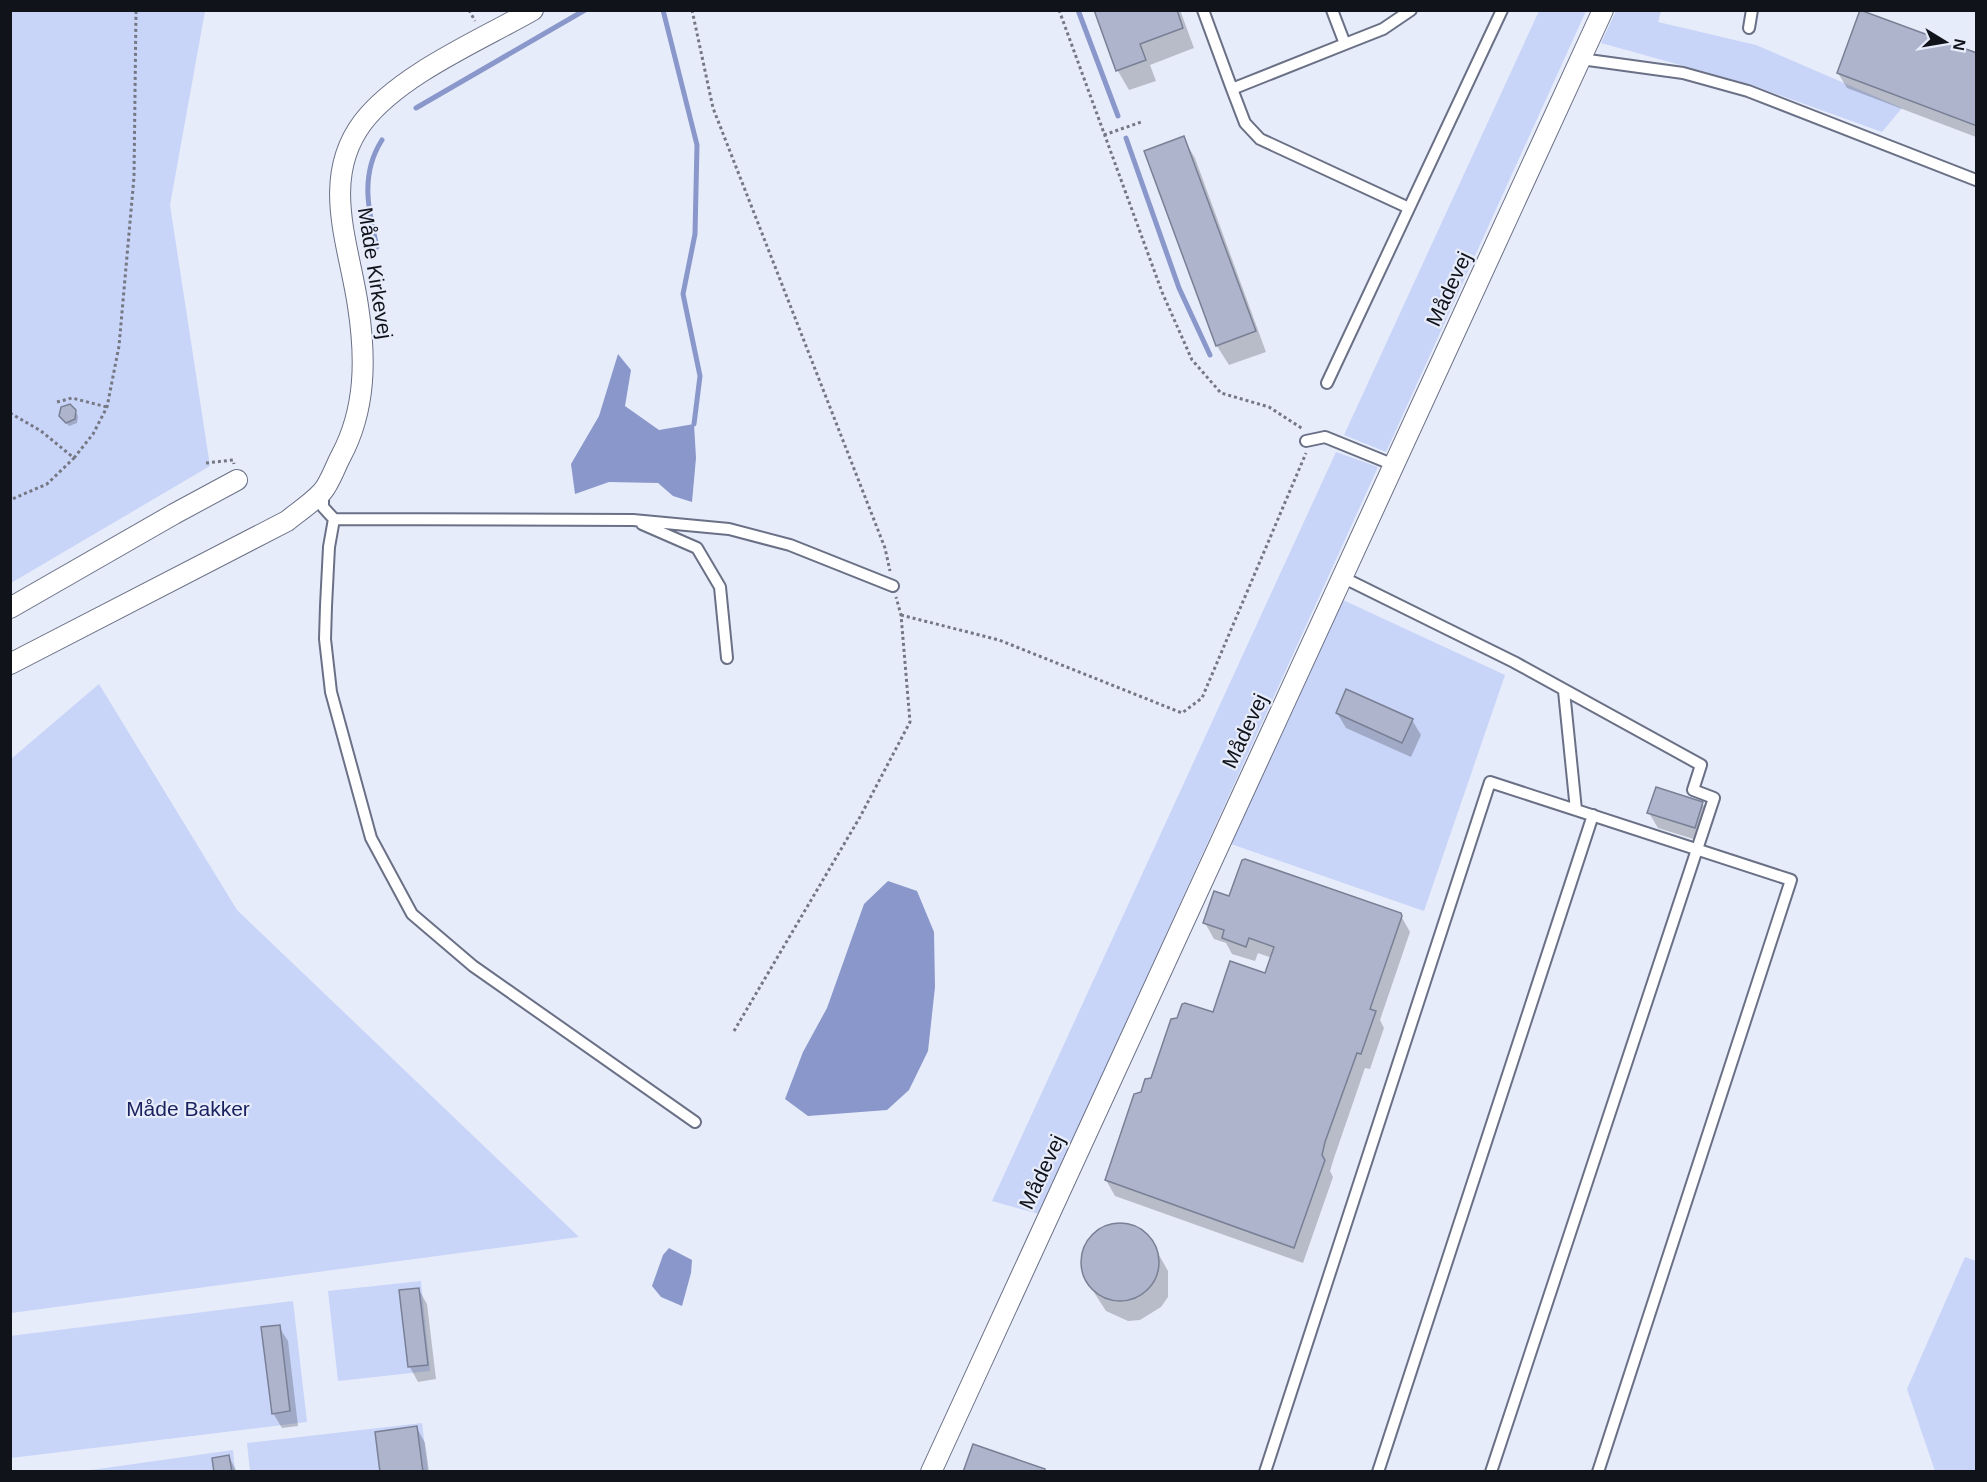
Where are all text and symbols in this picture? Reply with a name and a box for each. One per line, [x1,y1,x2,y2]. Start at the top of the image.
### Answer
north arrow [1915,12,1975,72]
text: N [1950,37,1969,52]
street label: Måde Kirkevej [354,205,397,340]
street label: Mådevej [1421,248,1476,330]
street label: Mådevej [1217,690,1272,772]
park label: Måde Bakker [126,1097,250,1120]
street label: Mådevej [1014,1131,1069,1213]

